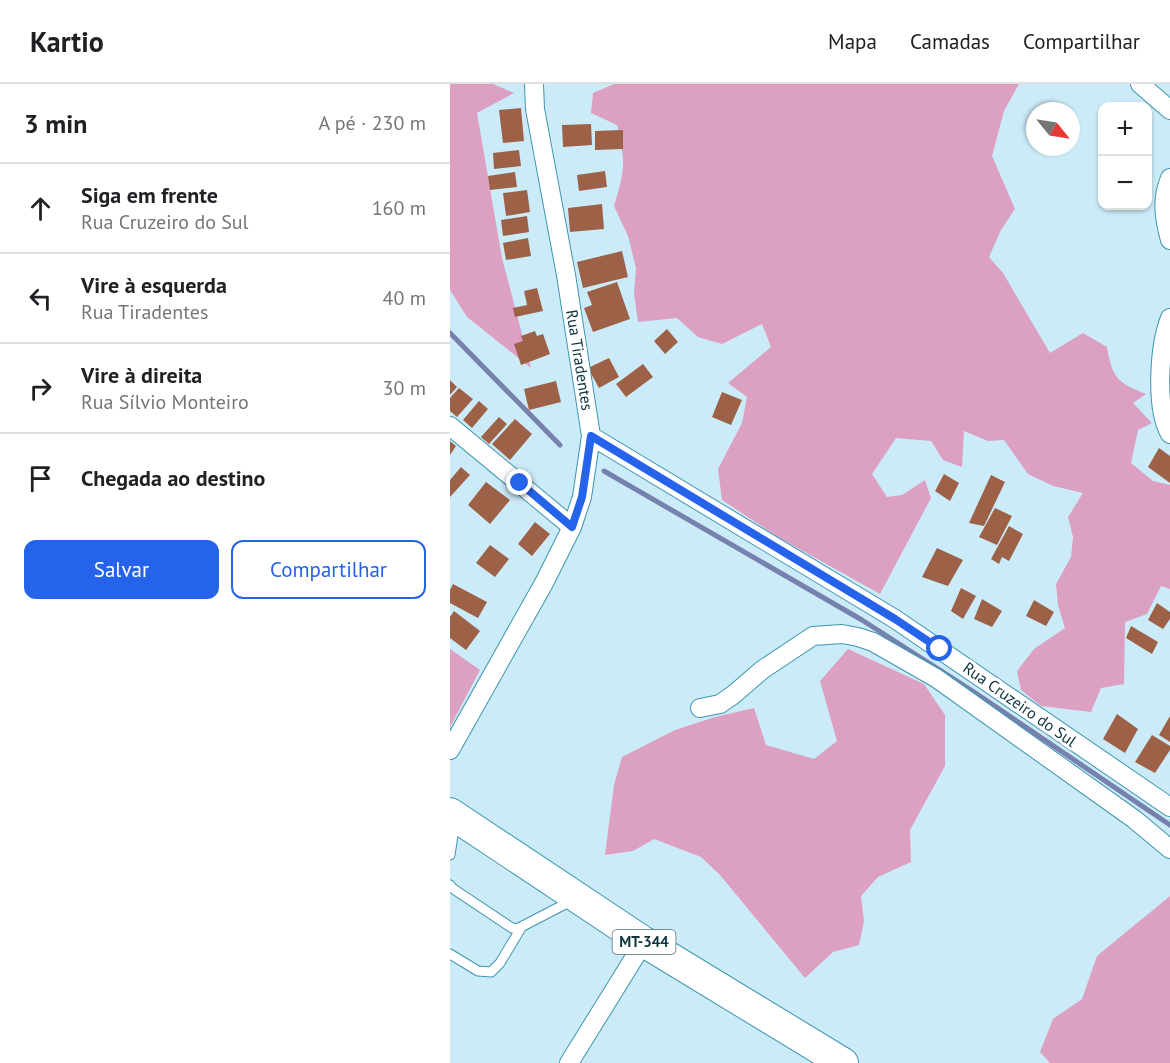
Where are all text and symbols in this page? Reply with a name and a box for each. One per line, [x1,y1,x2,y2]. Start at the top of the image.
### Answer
text: Kartio [30,23,104,60]
text: Mapa [828,28,877,55]
text: Camadas [910,28,990,55]
text: Compartilhar [1023,28,1140,55]
north arrow [1026,102,1080,156]
map controls [1098,102,1152,210]
button: + [1098,102,1152,156]
text: 3 min [24,107,87,140]
text: A pé · 230 m [319,110,426,136]
button: − [1098,156,1152,210]
text: Siga em frente [81,181,218,209]
icon: ahead [24,192,57,225]
text: 160 m [372,195,426,221]
text: Rua Cruzeiro do Sul [81,209,248,235]
text: Vire à esquerda [81,271,227,299]
icon: left [24,282,57,315]
text: 40 m [383,285,426,311]
text: Rua Tiradentes [81,299,208,325]
street label: Rua Tiradentes [562,308,598,412]
text: Vire à direita [81,361,202,389]
icon: right [24,372,57,405]
text: 30 m [383,375,426,401]
text: Rua Sílvio Monteiro [81,389,249,415]
icon: arrive [24,462,57,495]
text: Chegada ao destino [81,464,265,492]
route end [506,469,532,495]
button: Salvar [24,540,219,599]
button: Compartilhar [231,540,426,599]
route start [926,635,952,661]
street label: Rua Cruzeiro do Sul [959,657,1081,751]
road number: MT-344 [612,930,676,954]

